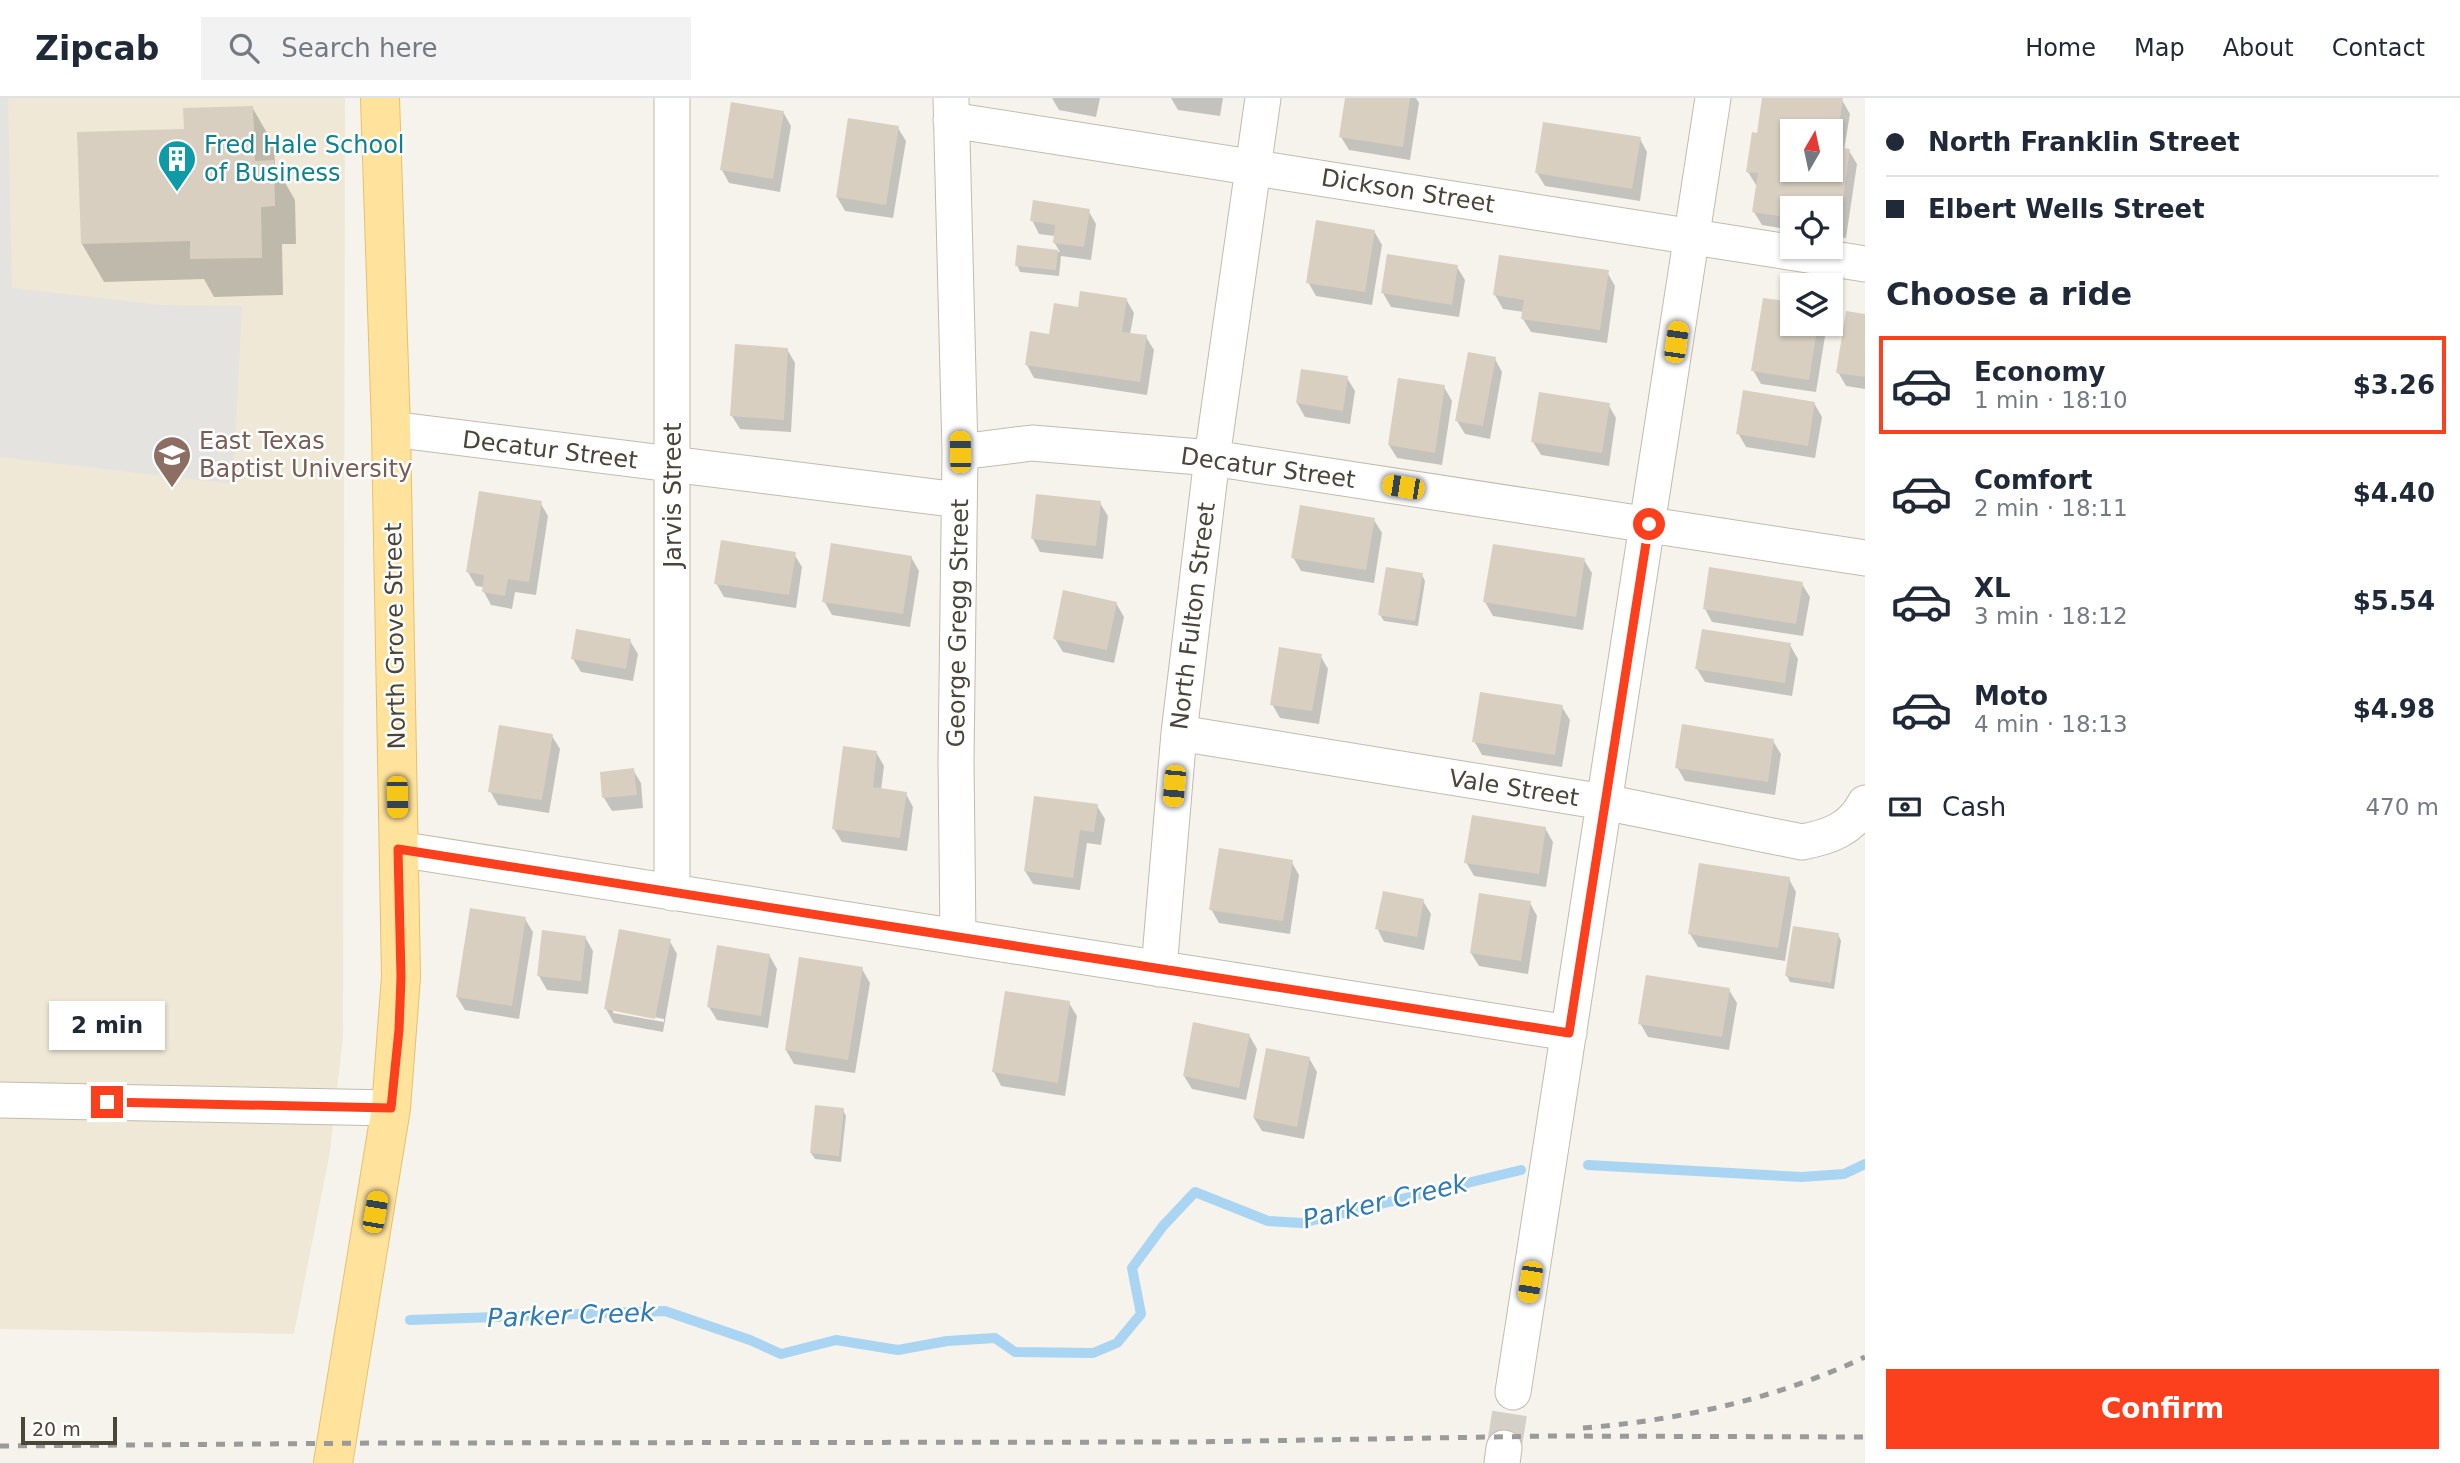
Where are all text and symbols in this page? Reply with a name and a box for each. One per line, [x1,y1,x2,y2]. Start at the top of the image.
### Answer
search box [201,17,691,80]
text: Zipcab [35,29,159,68]
icon: search [225,29,263,67]
text: Search here [281,33,438,63]
text: Home [2025,34,2096,62]
text: Map [2134,34,2185,62]
text: About [2223,34,2294,62]
text: Contact [2332,34,2425,62]
north arrow [1780,119,1843,182]
map controls [1780,119,1843,336]
text: North Franklin Street [1928,127,2240,157]
place label: Fred Hale School of Business [204,131,405,187]
building icon: Fred Hale School of Business [156,138,198,193]
street label: Dickson Street [1319,163,1497,219]
text: Elbert Wells Street [1928,194,2205,224]
button: locate [1780,196,1843,259]
button: layers [1780,273,1843,336]
text: Choose a ride [1886,275,2132,313]
car [1663,320,1690,364]
icon: car [1890,354,1953,417]
text: Economy [1974,357,2105,387]
text: $3.26 [2353,370,2435,400]
text: 1 min · 18:10 [1974,387,2128,413]
street label: Jarvis Street [659,422,687,570]
street label: Decatur Street [461,425,639,475]
place label: East Texas Baptist University [199,427,412,483]
car [950,431,971,473]
school or university icon: East Texas Baptist University [151,434,193,489]
street label: Decatur Street [1179,442,1357,494]
icon: car [1890,462,1953,525]
text: Comfort [1974,465,2092,495]
car [1381,473,1426,501]
text: $4.40 [2353,478,2435,508]
text: 2 min · 18:11 [1974,495,2128,521]
street label: George Gregg Street [942,498,974,748]
street label: North Fulton Street [1165,501,1221,731]
route start [1633,508,1665,540]
street label: North Grove Street [379,522,411,750]
icon: car [1890,570,1953,633]
text: XL [1974,573,2011,603]
text: $5.54 [2353,586,2435,616]
text: 3 min · 18:12 [1974,603,2128,629]
icon: car [1890,678,1953,741]
text: Moto [1974,681,2048,711]
text: $4.98 [2353,694,2435,724]
text: 4 min · 18:13 [1974,711,2128,737]
car [1162,764,1187,808]
street label: Vale Street [1447,764,1581,812]
car [387,776,408,818]
icon: cash [1886,788,1924,826]
text: Cash [1942,792,2006,822]
text: 470 m [2365,794,2439,820]
callout: 2 min [49,1000,165,1049]
text: 2 min [71,1012,143,1038]
route end [91,1086,123,1118]
water label: Parker Creek [1300,1167,1471,1235]
car [362,1189,389,1235]
car [1517,1260,1544,1304]
water label: Parker Creek [486,1297,657,1333]
button: Confirm [1886,1369,2439,1449]
scale bar [21,1414,117,1446]
text: 20 m [32,1418,81,1440]

